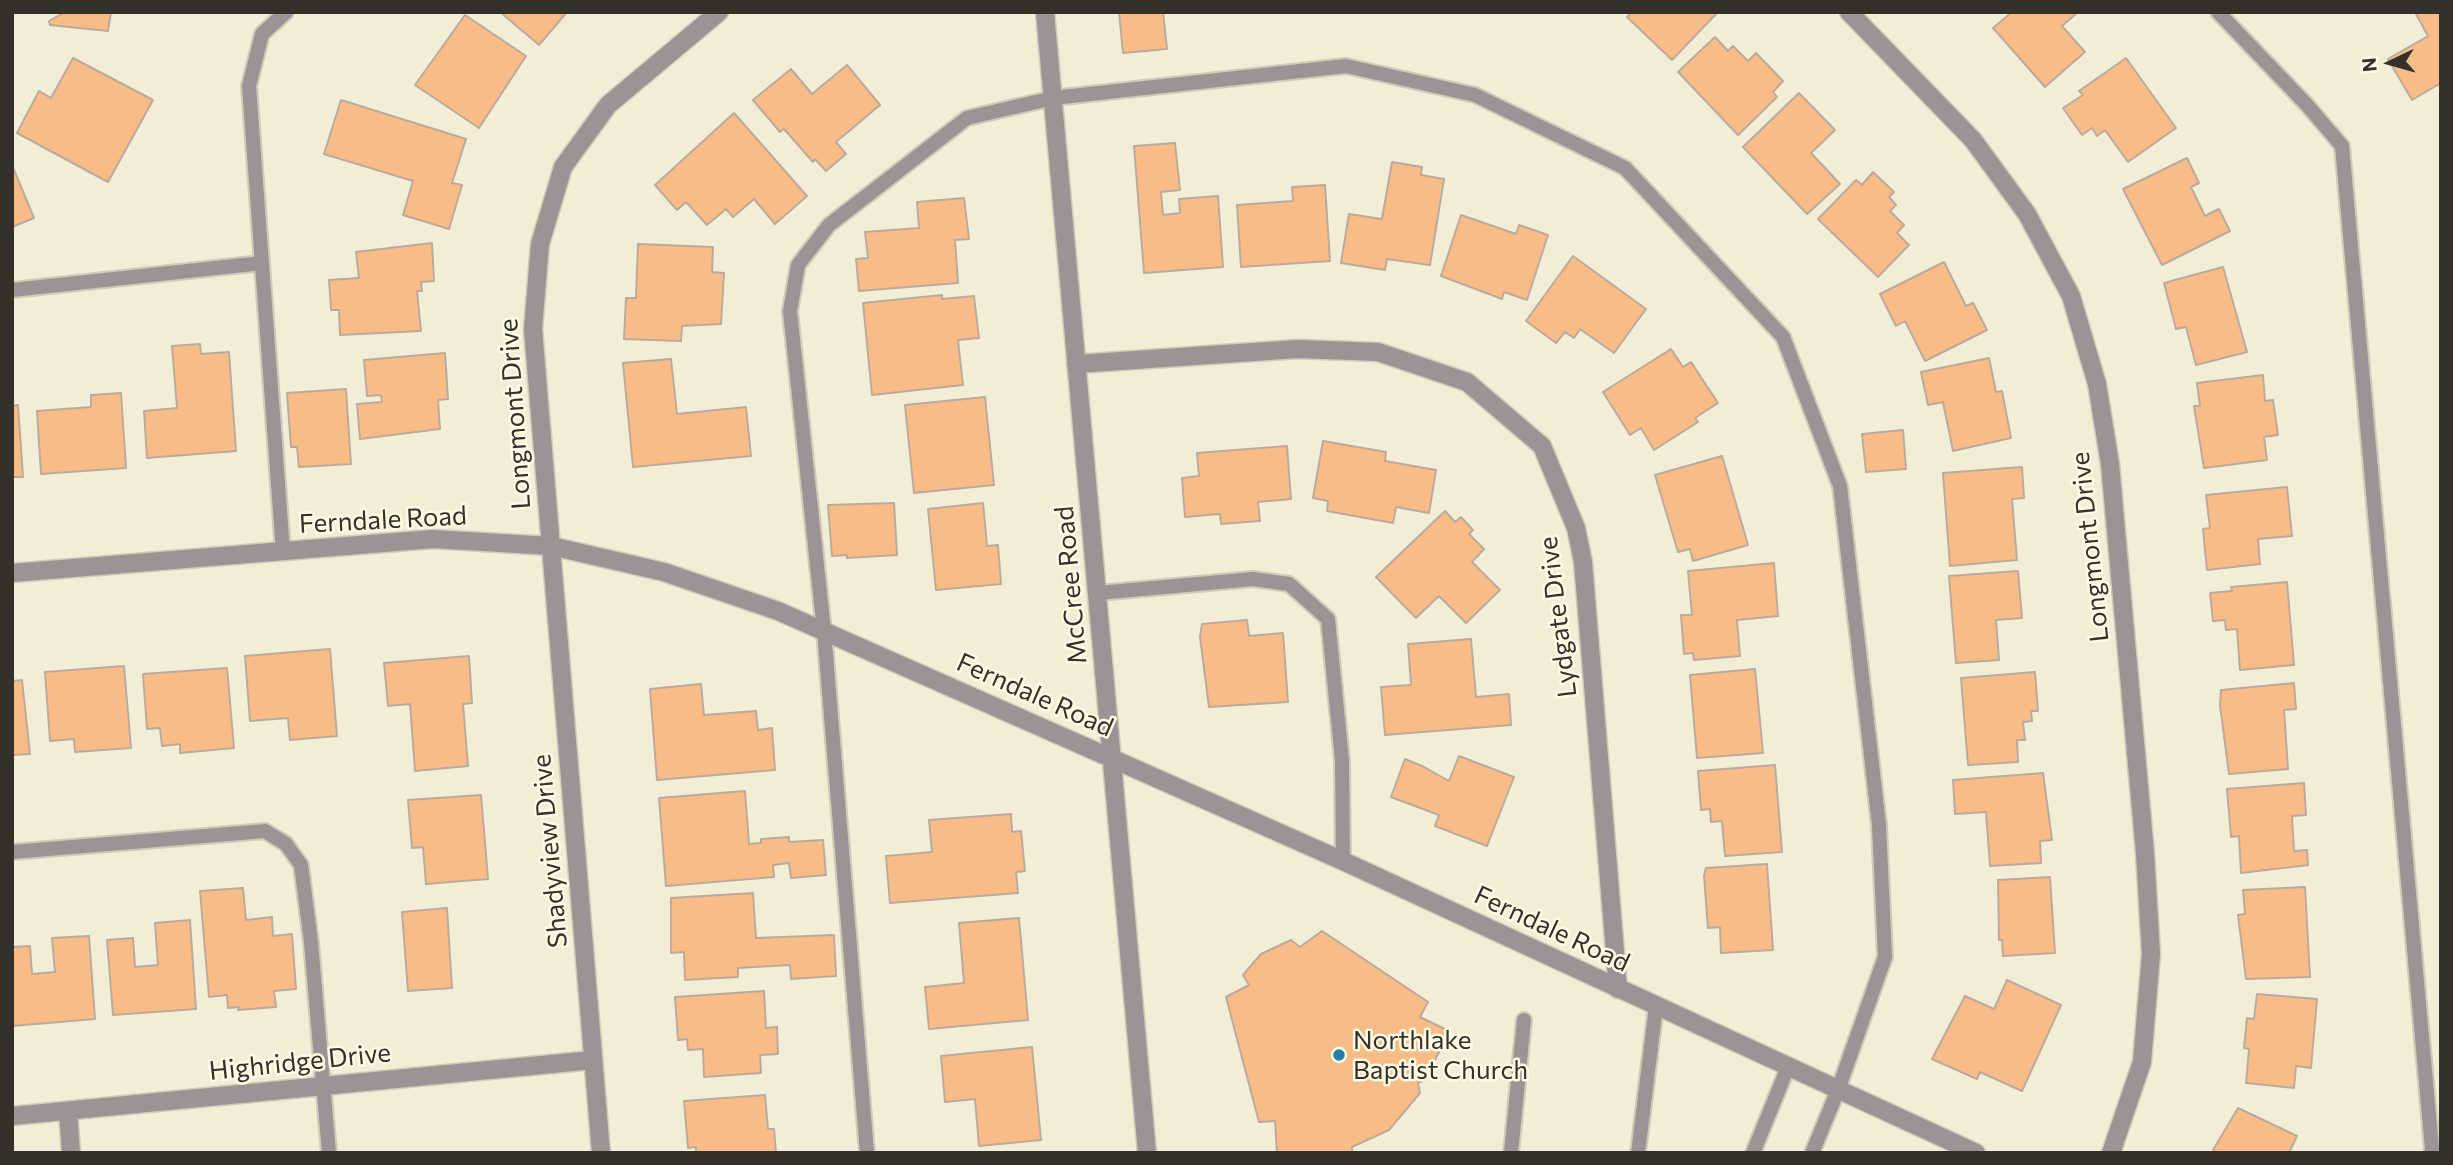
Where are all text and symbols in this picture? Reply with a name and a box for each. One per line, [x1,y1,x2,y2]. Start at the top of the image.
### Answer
north arrow [2355,28,2425,98]
text: N [2357,57,2381,73]
street label: Longmont Drive [493,318,537,510]
street label: Longmont Drive [2065,450,2115,644]
street label: Ferndale Road [298,500,468,540]
street label: McCree Road [1049,505,1093,665]
street label: Lydgate Drive [1533,535,1583,699]
street label: Ferndale Road [952,647,1118,743]
street label: Shadyview Drive [526,753,574,949]
street label: Ferndale Road [1469,879,1635,979]
place label: Northlake Baptist Church [1353,1024,1528,1086]
street label: Highridge Drive [208,1037,392,1087]
marker: Northlake Baptist Church [1331,1047,1347,1063]

